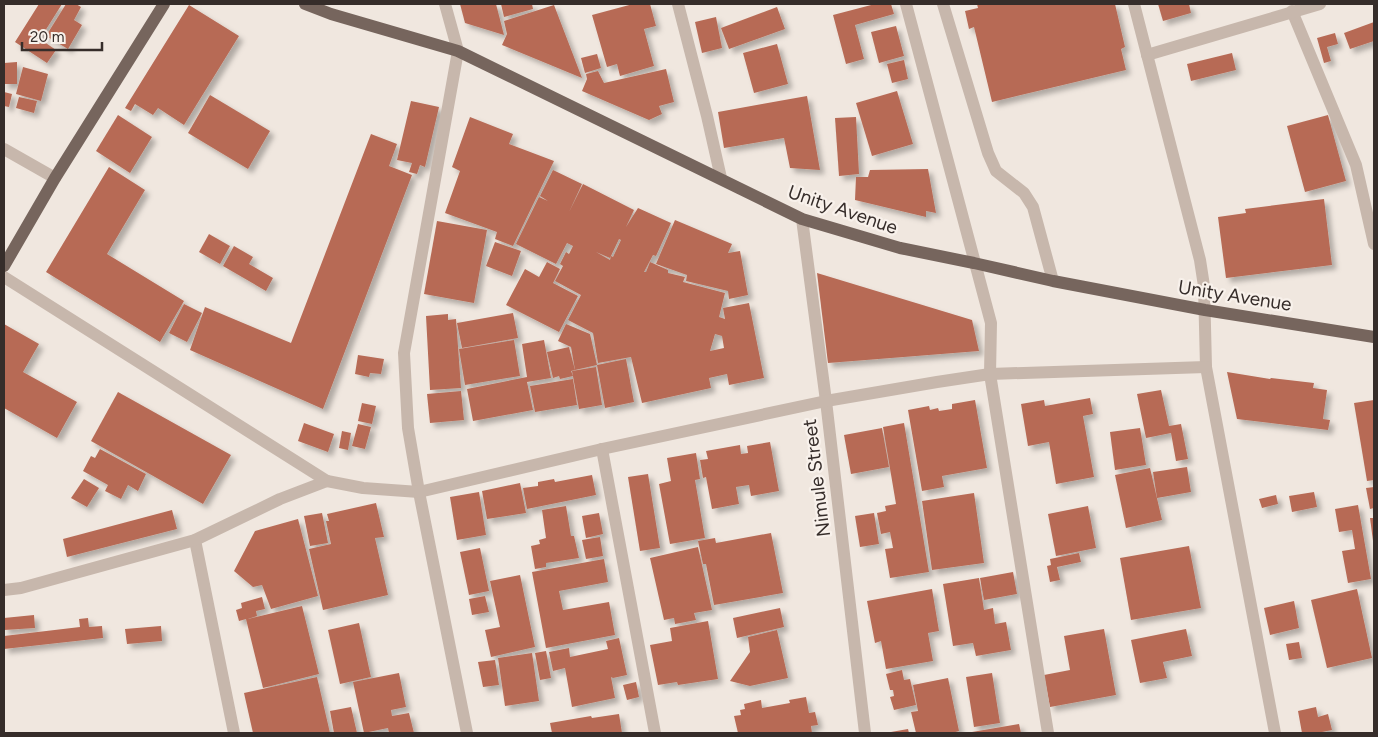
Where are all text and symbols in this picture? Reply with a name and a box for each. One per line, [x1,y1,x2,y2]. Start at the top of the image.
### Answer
scale bar [22,20,102,52]
text: 20 m [30,28,64,46]
street label: Unity Avenue [785,180,901,239]
street label: Unity Avenue [1177,275,1293,316]
street label: Nimule Street [798,418,835,538]

